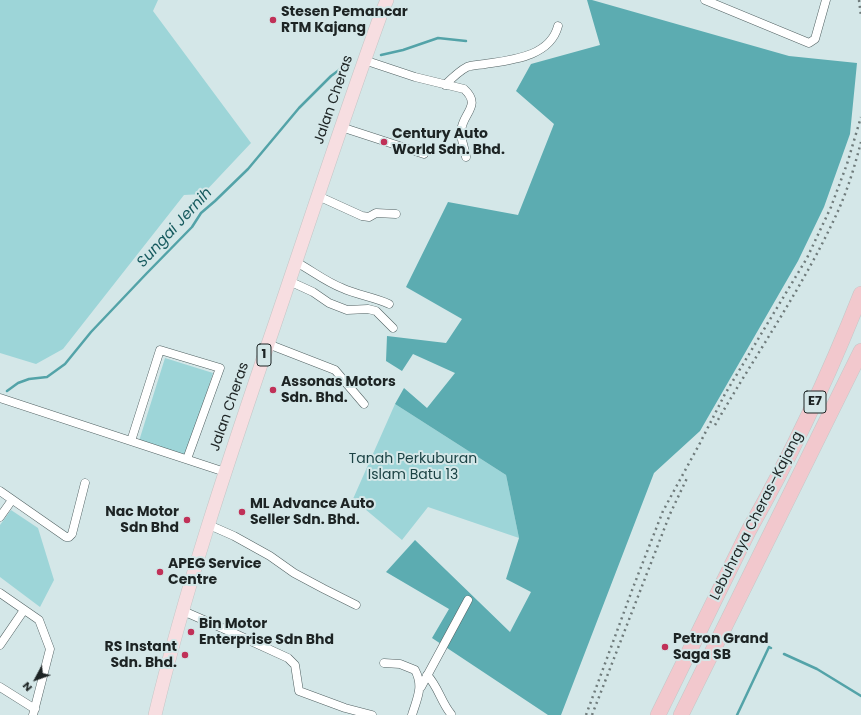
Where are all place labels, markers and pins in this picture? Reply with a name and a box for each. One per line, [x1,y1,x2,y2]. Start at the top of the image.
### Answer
place label: Stesen Pemancar RTM Kajang [281,4,408,36]
marker: Stesen Pemancar RTM Kajang [268,15,278,25]
place label: Century Auto World Sdn. Bhd. [392,126,505,158]
marker: Century Auto World Sdn. Bhd. [379,137,389,147]
place label: Assonas Motors Sdn. Bhd. [281,374,396,406]
marker: Assonas Motors Sdn. Bhd. [268,385,278,395]
place label: ML Advance Auto Seller Sdn. Bhd. [250,496,374,528]
place label: Nac Motor Sdn Bhd [105,504,179,536]
marker: ML Advance Auto Seller Sdn. Bhd. [237,507,247,517]
marker: Nac Motor Sdn Bhd [182,515,192,525]
place label: APEG Service Centre [168,556,261,588]
marker: APEG Service Centre [155,567,165,577]
place label: Bin Motor Enterprise Sdn Bhd [199,616,334,648]
marker: Bin Motor Enterprise Sdn Bhd [186,627,196,637]
place label: Petron Grand Saga SB [673,631,768,664]
place label: RS Instant Sdn. Bhd. [105,639,177,672]
marker: Petron Grand Saga SB [660,642,670,652]
marker: RS Instant Sdn. Bhd. [180,650,190,660]

